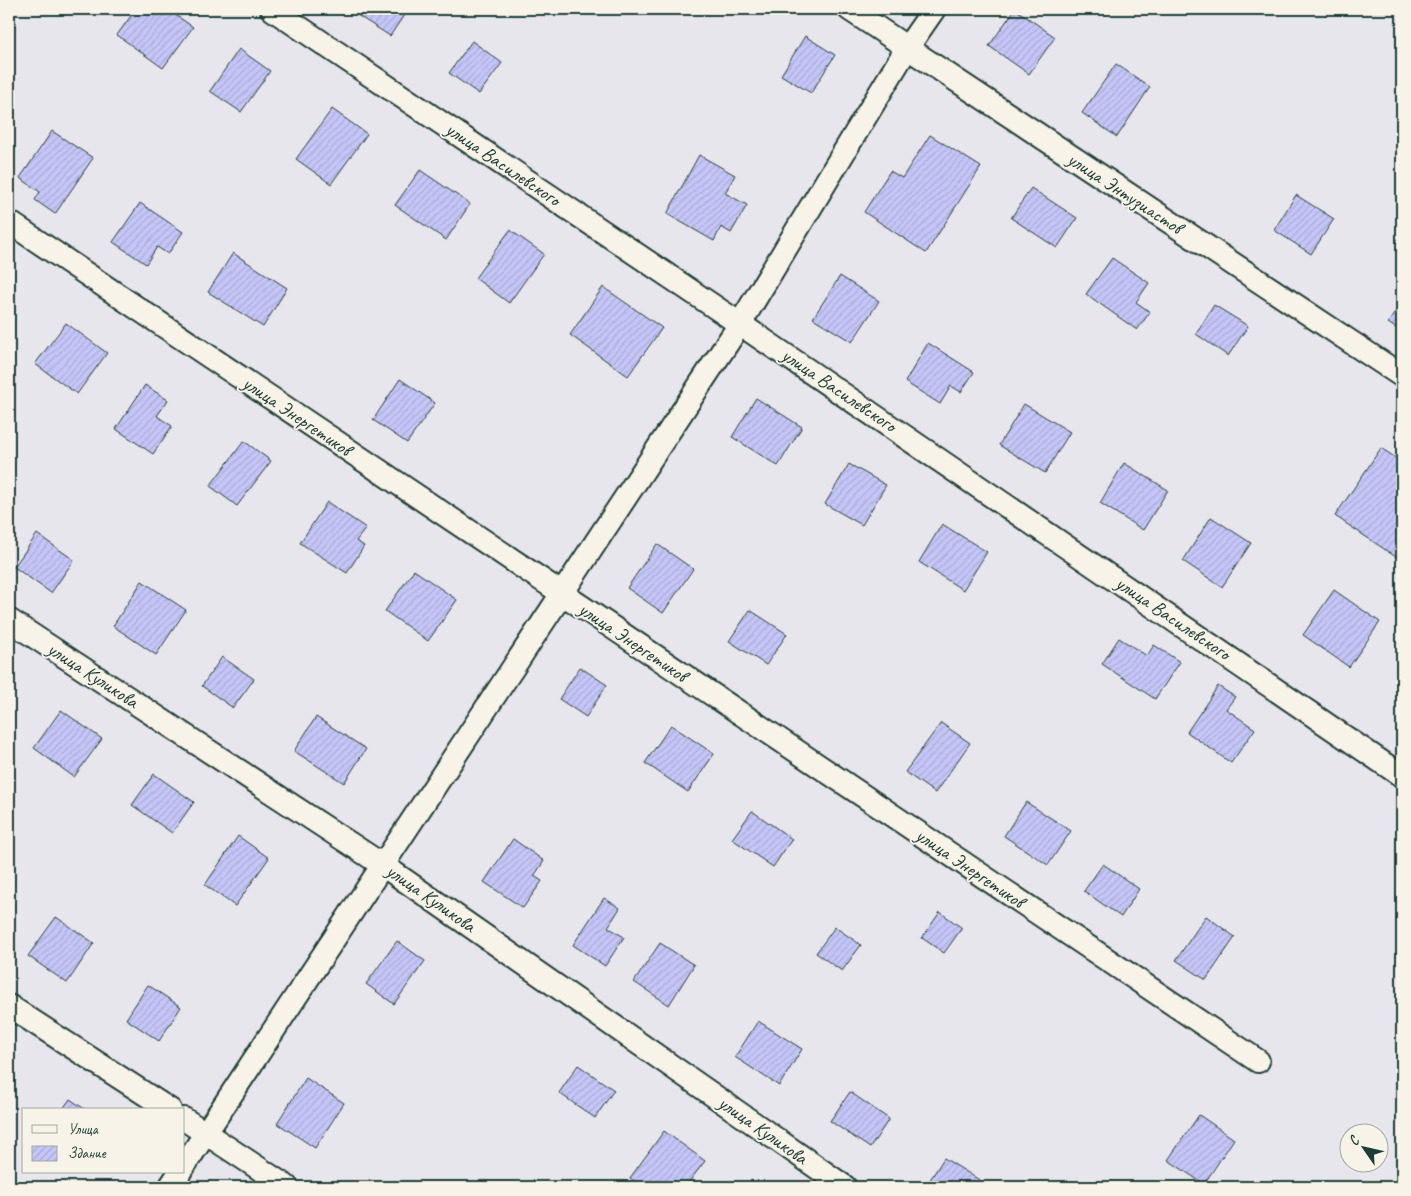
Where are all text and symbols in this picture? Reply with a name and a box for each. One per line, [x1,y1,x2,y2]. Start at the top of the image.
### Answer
street label: улица Василевского [440,116,567,213]
street label: улица Энтузиастов [1062,146,1190,241]
street label: улица Василевского [776,342,903,439]
street label: улица Энергетиков [237,370,359,463]
street label: улица Василевского [1110,570,1237,667]
street label: улица Энергетиков [573,596,695,689]
street label: улица Куликова [42,636,144,714]
street label: улица Энергетиков [910,822,1032,915]
street label: улица Куликова [381,858,482,939]
street label: улица Куликова [713,1090,814,1171]
legend [22,1108,185,1174]
text: Улица [68,1120,99,1139]
north arrow [1338,1124,1388,1174]
text: С [1345,1132,1364,1149]
text: Здание [68,1144,107,1163]

